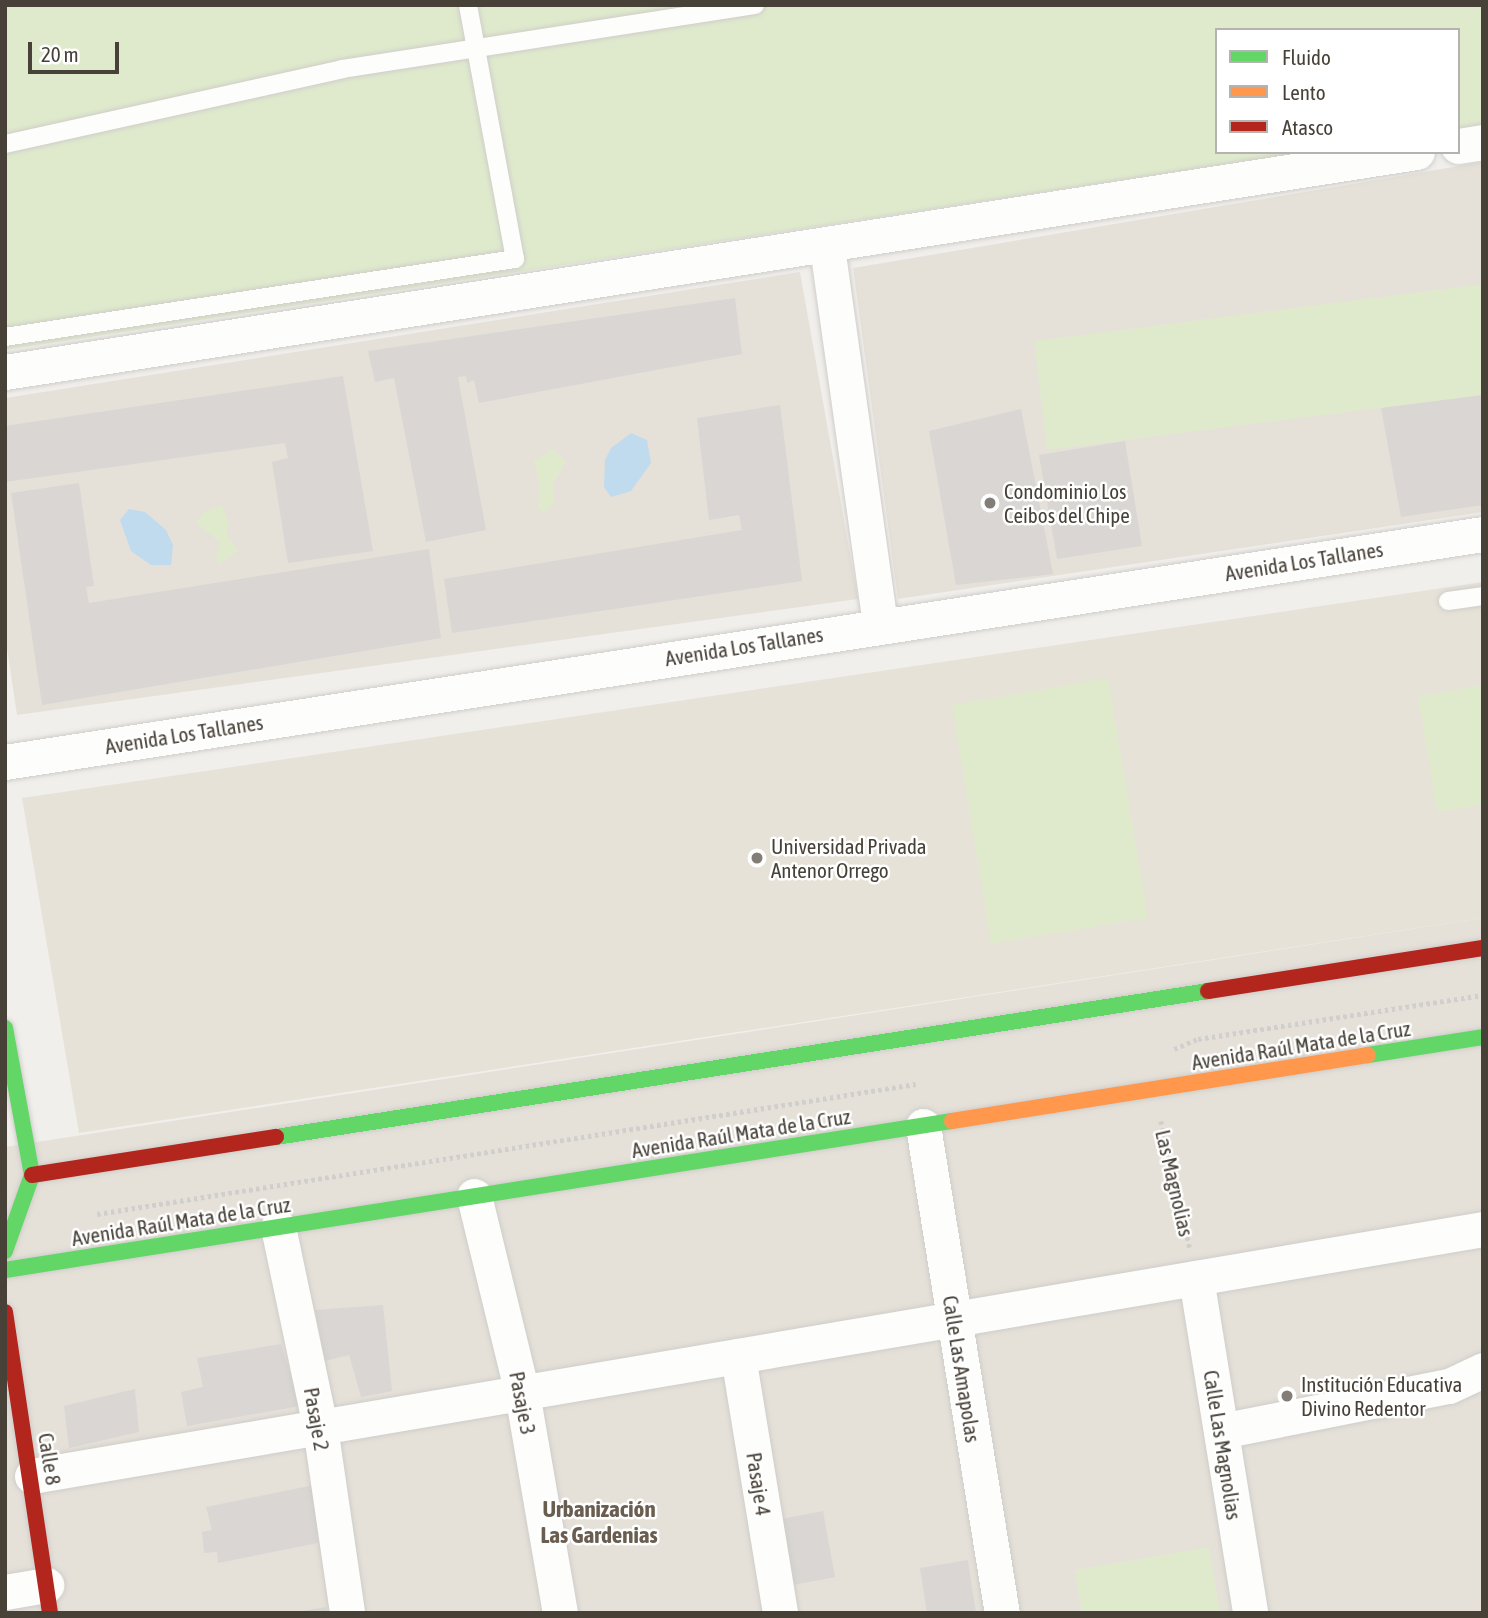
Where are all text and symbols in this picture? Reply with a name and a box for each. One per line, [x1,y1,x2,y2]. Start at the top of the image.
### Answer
scale bar [32,28,122,72]
legend [1215,28,1460,154]
text: 20 m [41,42,79,66]
text: Fluido [1282,45,1331,69]
text: Lento [1282,80,1326,104]
text: Atasco [1282,115,1333,139]
place label: Condominio Los Ceibos del Chipe [1004,478,1130,528]
marker: Condominio Los Ceibos del Chipe [982,495,998,511]
street label: Avenida Los Tallanes [1223,536,1385,586]
street label: Avenida Los Tallanes [663,621,825,671]
street label: Avenida Los Tallanes [103,709,265,759]
place label: Universidad Privada Antenor Orrego [771,833,927,883]
marker: Universidad Privada Antenor Orrego [749,850,765,866]
street label: Avenida Raúl Mata de la Cruz [1190,1015,1412,1075]
street label: Avenida Raúl Mata de la Cruz [630,1103,852,1163]
street label: Las Magnolias [1150,1127,1200,1239]
street label: Avenida Raúl Mata de la Cruz [70,1191,292,1251]
street label: Calle Las Amapolas [938,1294,986,1444]
street label: Calle Las Magnolias [1199,1368,1247,1522]
street label: Pasaje 3 [505,1369,541,1437]
place label: Institución Educativa Divino Redentor [1301,1371,1462,1421]
street label: Pasaje 2 [299,1385,335,1453]
marker: Institución Educativa Divino Redentor [1279,1388,1295,1404]
street label: Calle 8 [33,1431,67,1487]
street label: Pasaje 4 [742,1450,776,1518]
district label: Urbanización Las Gardenias [540,1495,658,1549]

